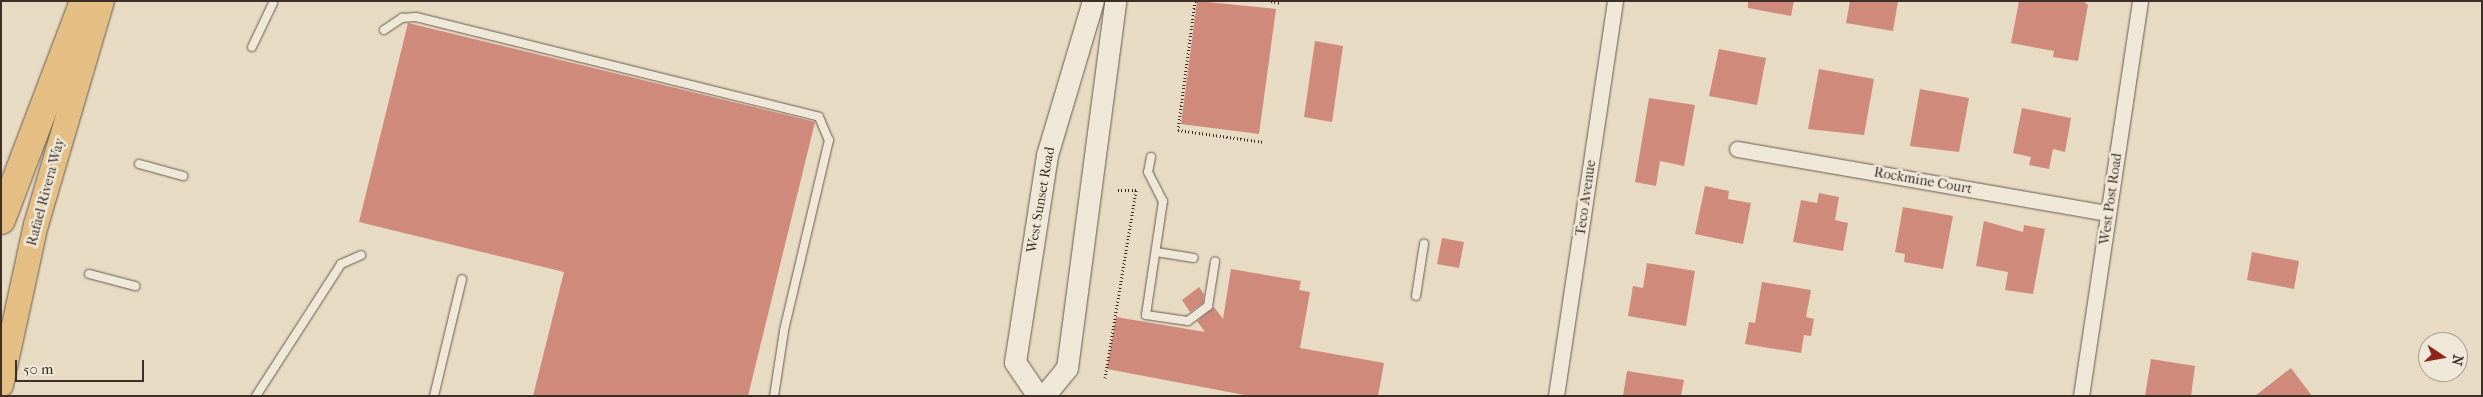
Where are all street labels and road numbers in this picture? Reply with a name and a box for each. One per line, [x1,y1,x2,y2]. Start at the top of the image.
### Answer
street label: Rafael Rivera Way [23,136,69,248]
street label: West Sunset Road [1023,146,1059,254]
street label: West Post Road [2096,152,2126,246]
street label: Teco Avenue [1572,159,1600,237]
street label: Rockmine Court [1873,164,1973,198]

